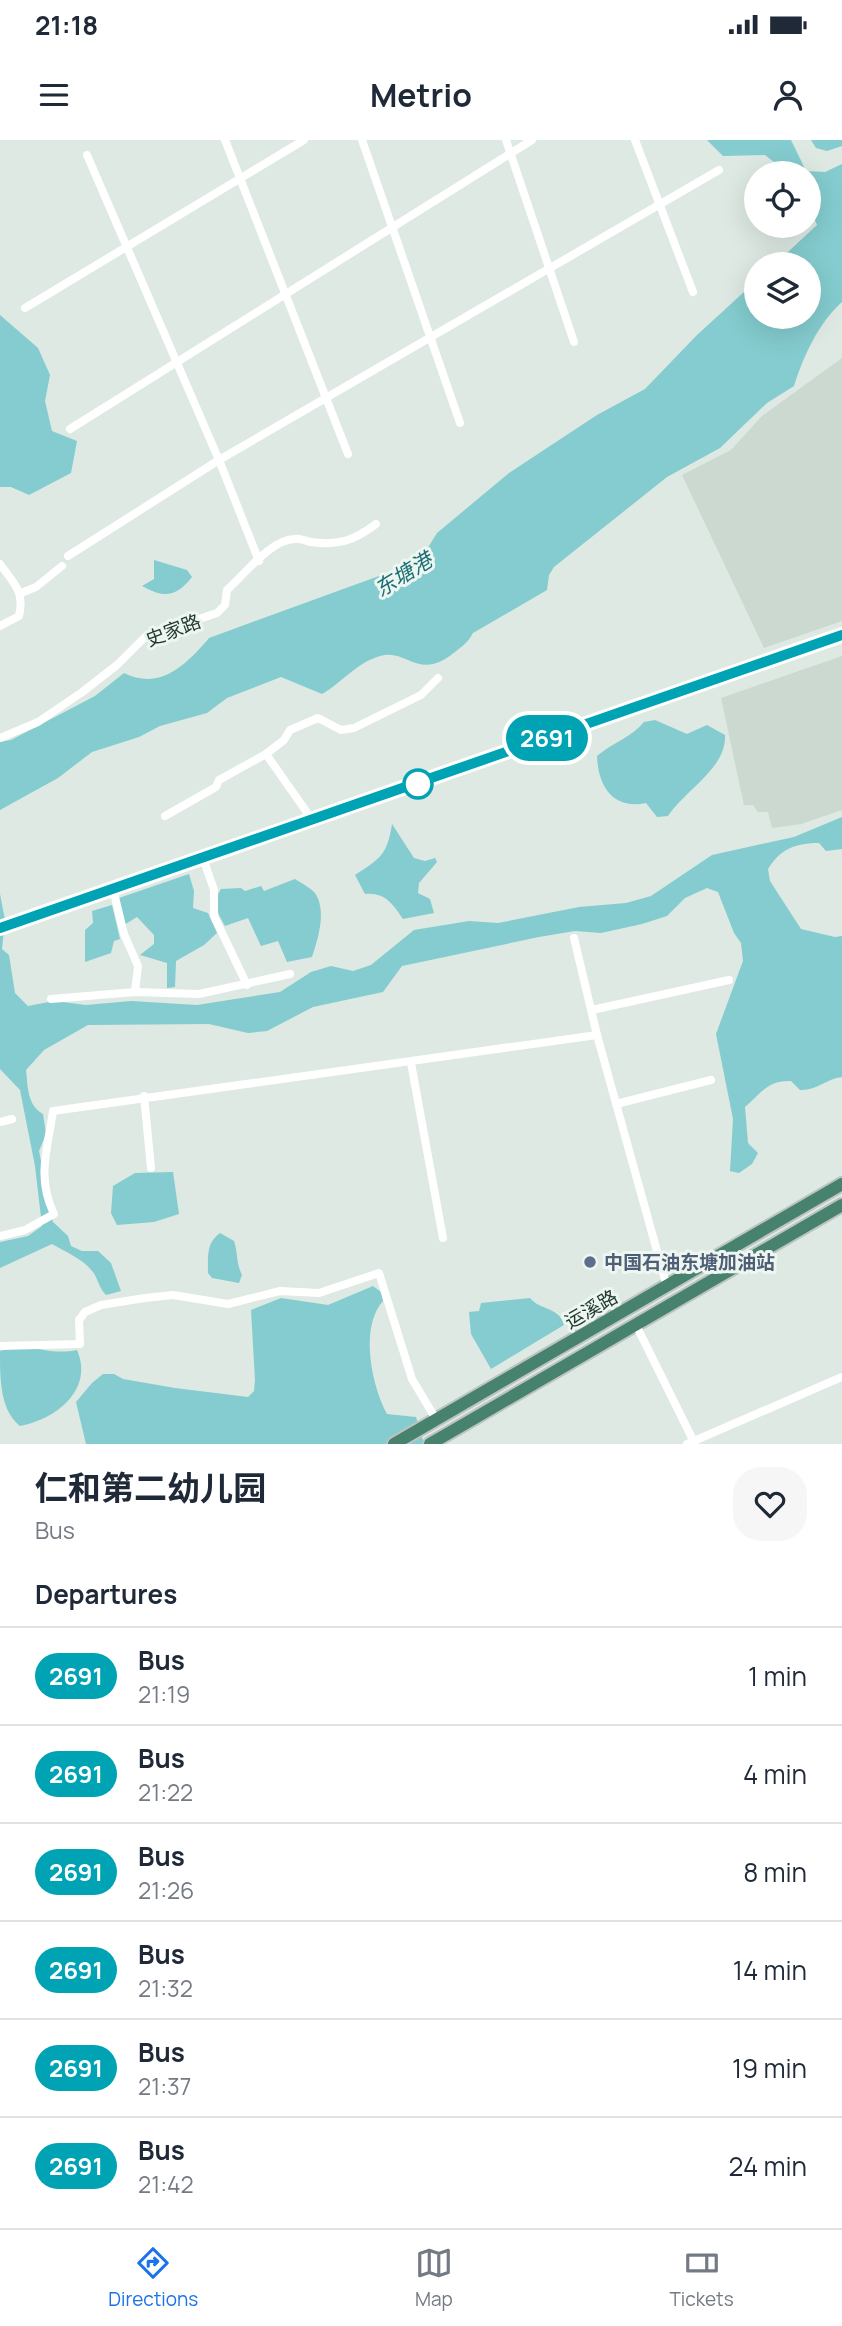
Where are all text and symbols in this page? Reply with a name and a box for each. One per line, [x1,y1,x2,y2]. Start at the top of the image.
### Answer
text: 21:18 [35,7,98,43]
text: Metrio [370,73,472,117]
icon: menu [35,76,73,114]
icon: person [769,76,807,114]
map controls [744,161,821,329]
button: locate [744,161,821,238]
button: layers [744,252,821,329]
water label: 东塘港 [369,544,440,603]
street label: 史家路 [142,608,204,652]
line badge: 2691 [498,715,596,761]
text: 2691 [520,721,574,754]
unlabelled marker [403,769,433,799]
place label: 中国石油东塘加油站 [604,1249,775,1275]
marker: 中国石油东塘加油站 [582,1254,598,1270]
street label: 运溪路 [560,1283,622,1335]
text: 仁和第二幼儿园 [35,1465,266,1510]
button: heart [733,1467,807,1541]
text: Bus [35,1514,75,1546]
text: Departures [35,1576,177,1612]
text: Bus [138,1642,185,1678]
text: 1 min [748,1658,807,1694]
text: 2691 [49,1659,103,1692]
text: 21:19 [138,1678,190,1710]
text: Bus [138,1740,185,1776]
text: 4 min [743,1756,807,1792]
text: 2691 [49,1757,103,1790]
text: 21:22 [138,1776,193,1808]
text: Bus [138,1838,185,1874]
text: 8 min [743,1854,807,1890]
text: 2691 [49,1855,103,1888]
text: 21:26 [138,1874,194,1906]
text: Bus [138,1936,185,1972]
text: 14 min [733,1952,807,1988]
text: 2691 [49,1953,103,1986]
text: 21:32 [138,1972,193,2004]
text: Bus [138,2034,185,2070]
text: 19 min [732,2050,807,2086]
text: 2691 [49,2051,103,2084]
text: 21:37 [138,2070,191,2102]
text: Bus [138,2132,185,2168]
text: 24 min [729,2148,807,2184]
text: 2691 [49,2149,103,2182]
text: 21:42 [138,2168,194,2200]
tab: Directions [108,2244,198,2312]
tab: Map [415,2244,453,2312]
tab: Tickets [669,2244,734,2312]

